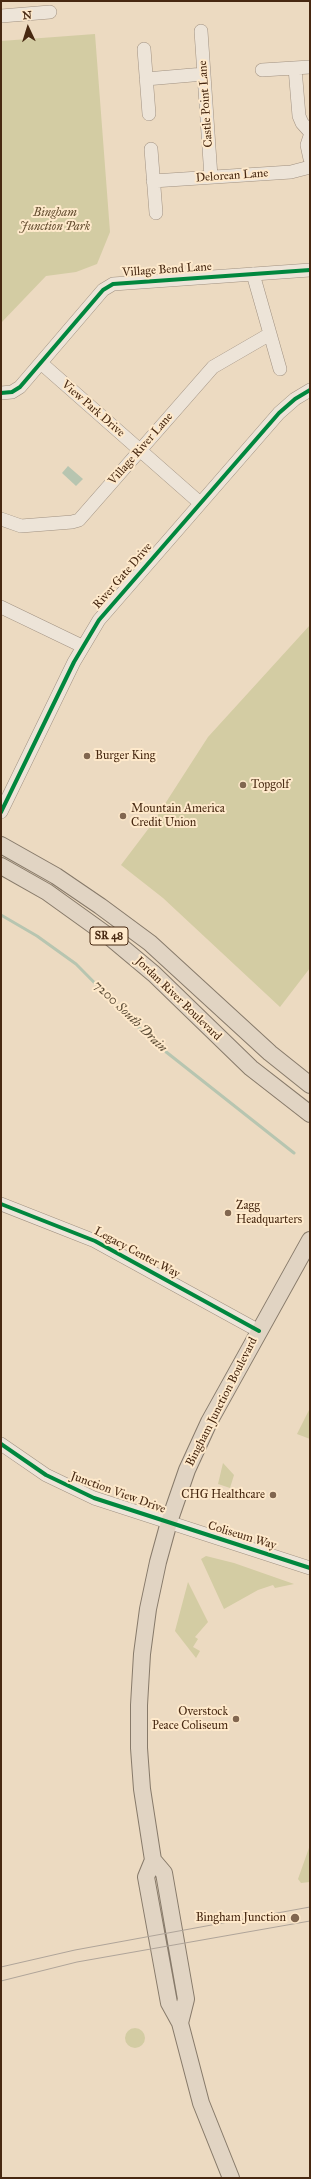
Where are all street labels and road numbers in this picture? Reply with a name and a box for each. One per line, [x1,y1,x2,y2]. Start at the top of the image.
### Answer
street label: Castle Point Lane [196,60,216,148]
street label: Delorean Lane [195,166,269,186]
street label: Village Bend Lane [122,260,212,280]
street label: View Park Drive [58,378,128,440]
street label: Village River Lane [106,410,176,488]
street label: River Gate Drive [90,540,156,612]
road number: SR 48 [90,927,128,945]
street label: Jordan River Boulevard [132,954,224,1044]
street label: Legacy Center Way [92,1224,182,1282]
street label: Bingham Junction Boulevard [183,1335,261,1469]
street label: Junction View Drive [69,1469,167,1517]
street label: Coliseum Way [206,1519,278,1553]

